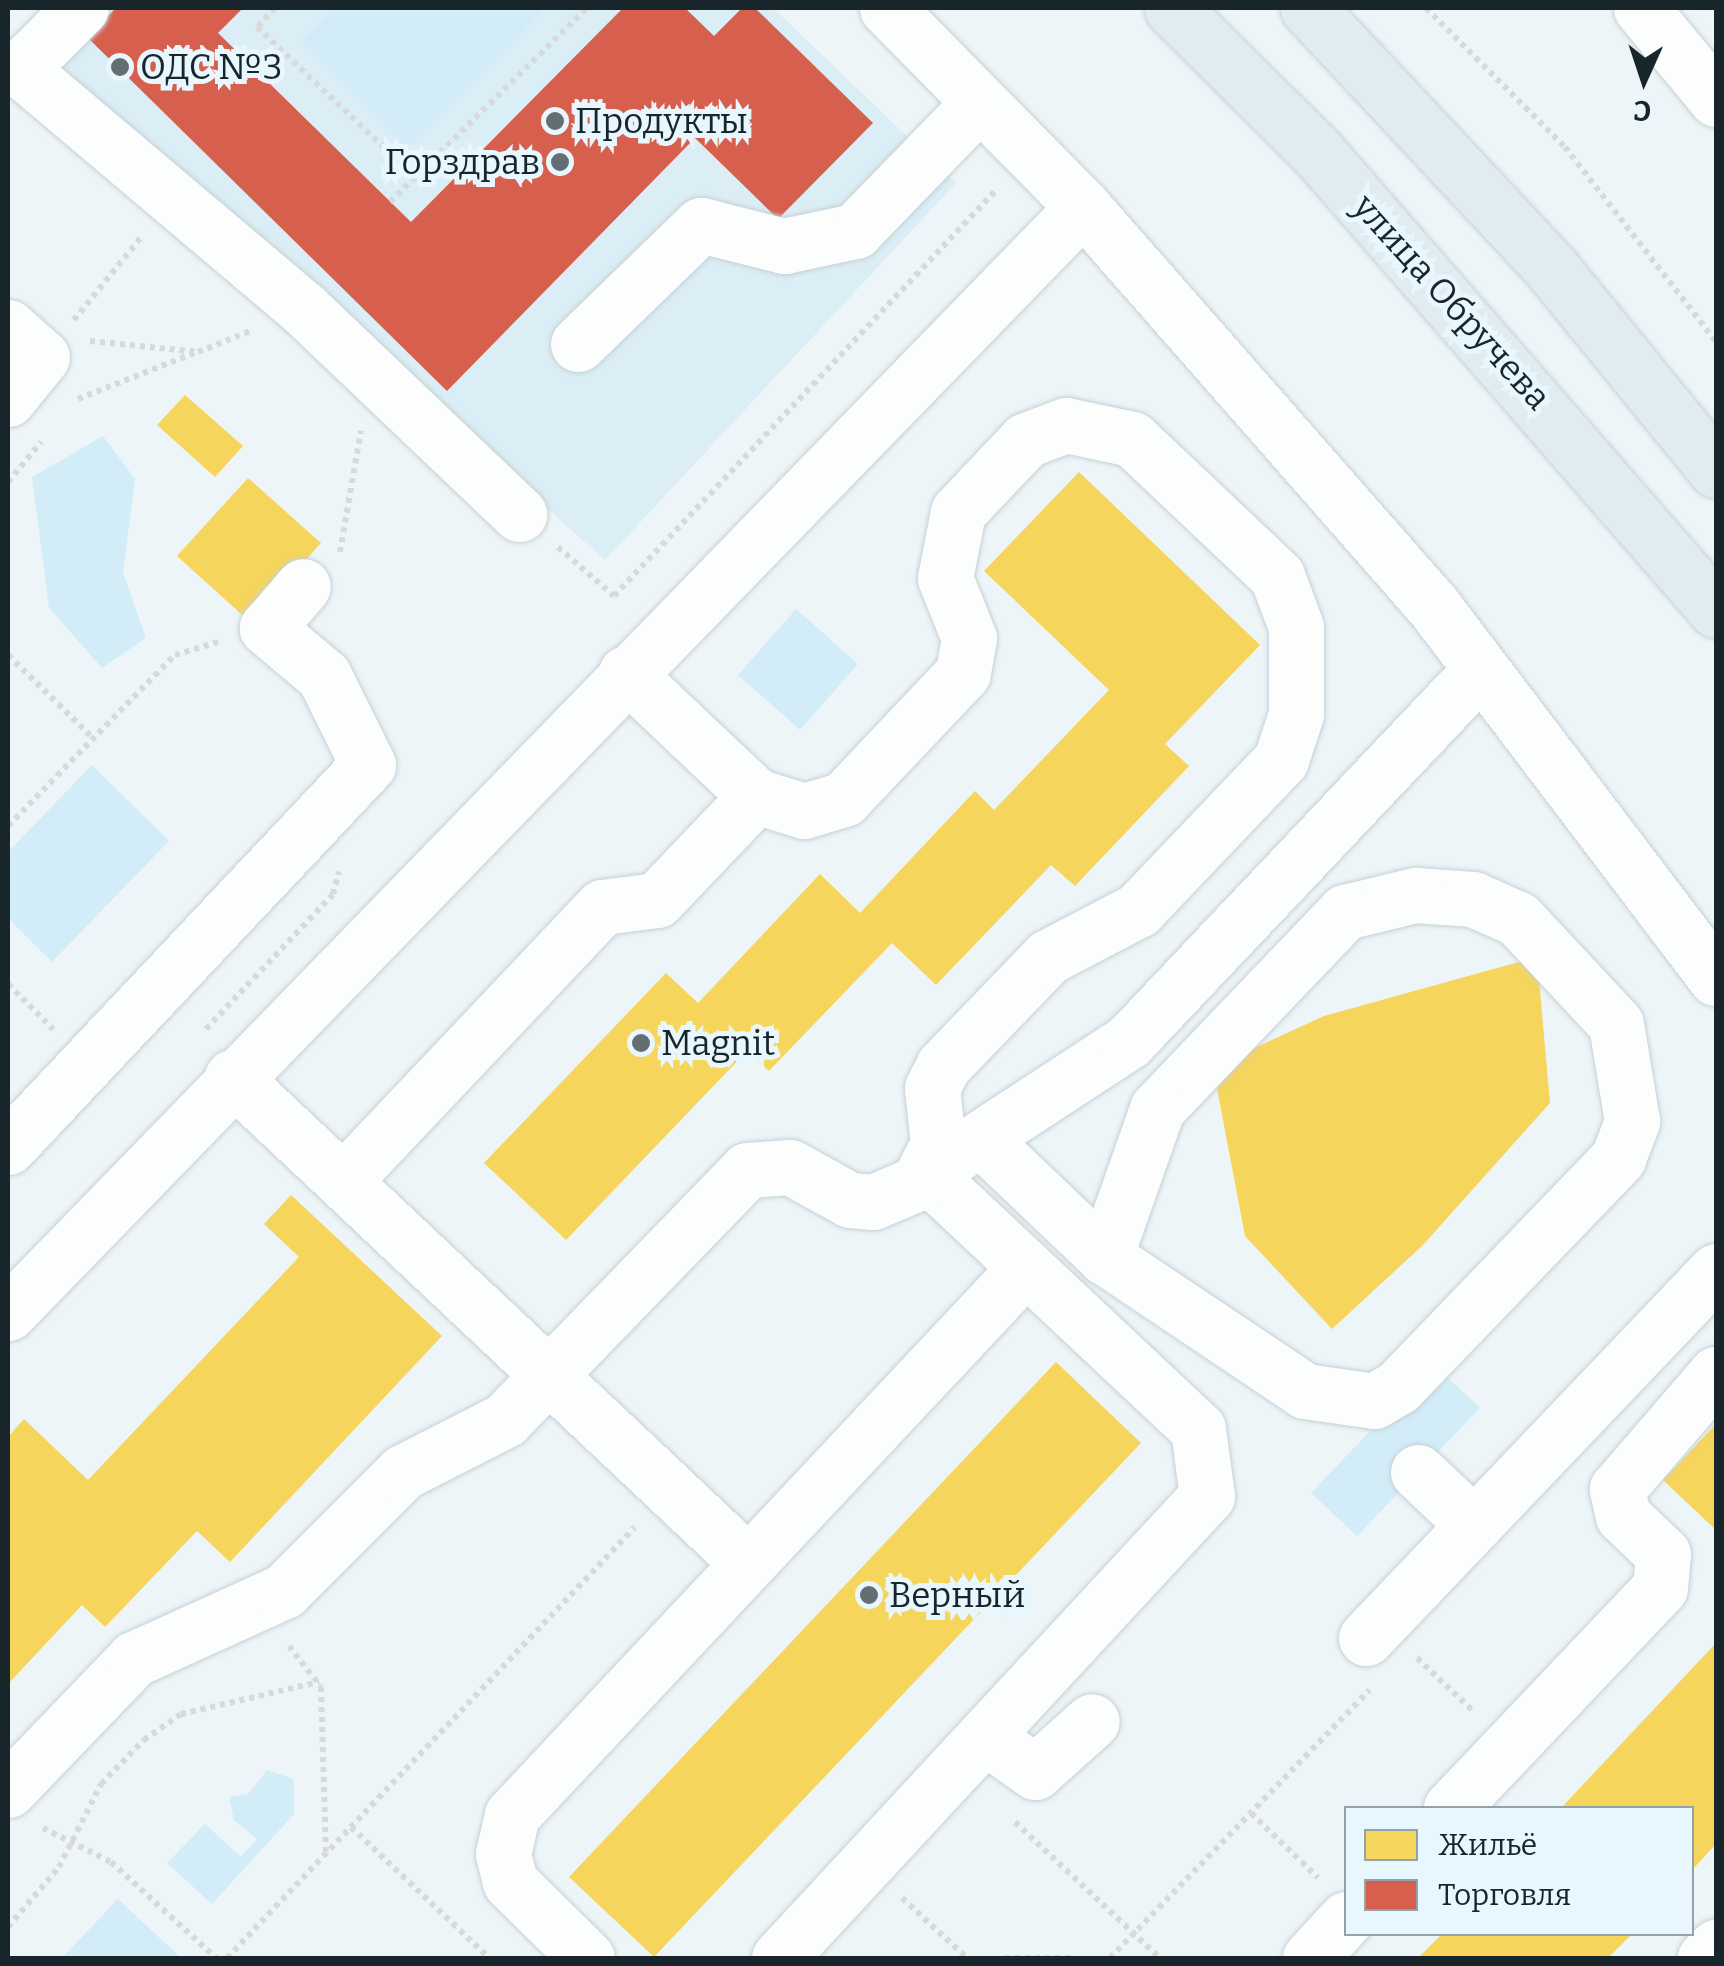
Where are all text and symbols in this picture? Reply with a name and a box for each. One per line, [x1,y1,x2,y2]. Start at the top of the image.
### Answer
north arrow [1594,30,1694,130]
place label: ОДС №3 [140,46,282,88]
marker: ОДС №3 [109,56,131,78]
text: С [1633,94,1652,127]
place label: Продукты [575,100,748,142]
marker: Продукты [544,110,566,132]
place label: Горздрав [385,141,540,183]
marker: Горздрав [549,151,571,173]
street label: улица Обручева [1344,186,1560,418]
place label: Magnit [661,1022,775,1064]
marker: Magnit [630,1032,652,1054]
place label: Верный [889,1574,1025,1616]
marker: Верный [858,1584,880,1606]
legend [1344,1806,1694,1936]
text: Жильё [1438,1827,1537,1863]
text: Торговля [1438,1877,1571,1913]

